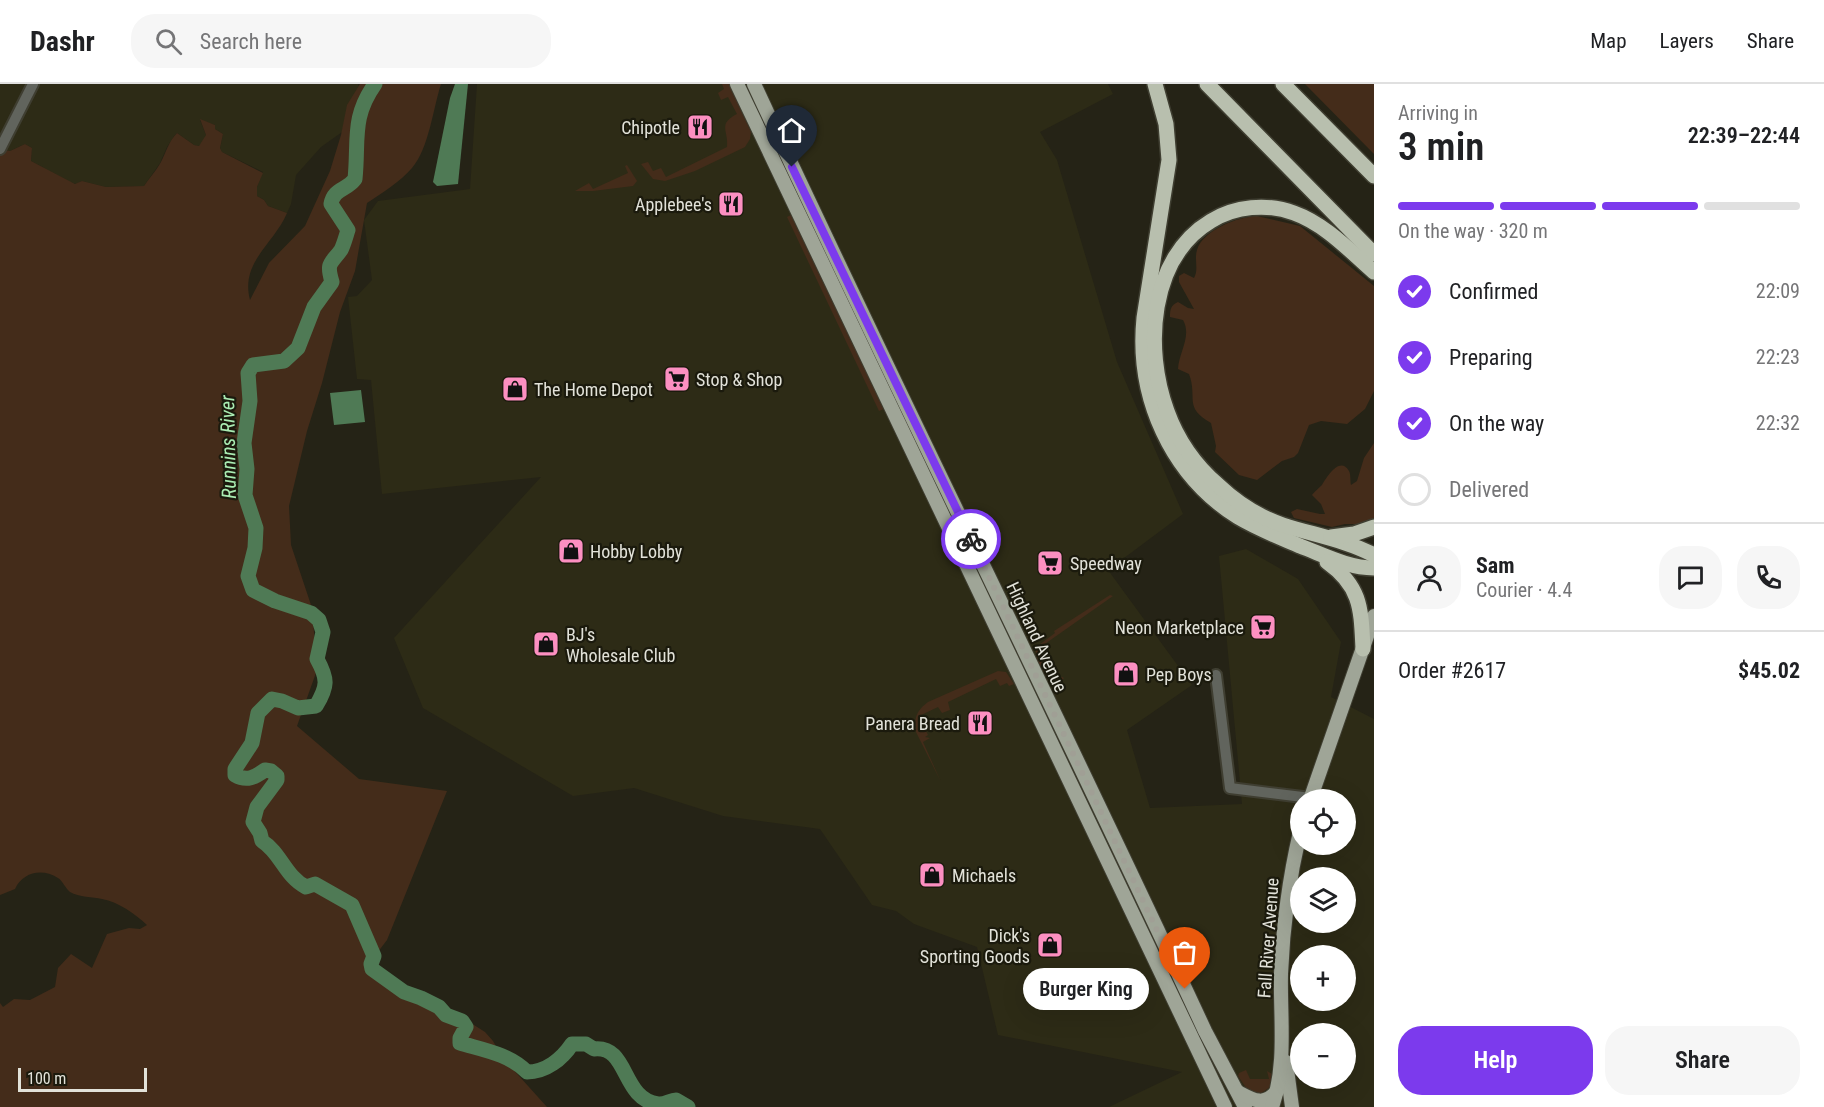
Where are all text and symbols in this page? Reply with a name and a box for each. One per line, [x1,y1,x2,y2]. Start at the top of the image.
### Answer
search box [131,14,551,68]
text: Dashr [30,25,95,58]
icon: search [152,25,185,58]
text: Search here [200,29,302,54]
text: Map [1590,29,1627,53]
text: Layers [1660,29,1714,53]
text: Share [1747,29,1794,53]
text: Arriving in [1398,101,1478,125]
pin [766,105,817,167]
restaurant icon: Chipotle [685,112,715,142]
icon: home [775,114,808,147]
place label: Chipotle [621,117,680,138]
text: 22:39–22:44 [1688,123,1800,148]
text: 3 min [1398,124,1484,170]
restaurant icon: Applebee's [716,189,746,219]
place label: Applebee's [635,194,712,215]
text: On the way · 320 m [1398,219,1548,243]
icon: check [1398,275,1431,308]
text: Confirmed [1449,279,1538,304]
text: 22:09 [1756,279,1800,303]
icon: check [1398,341,1431,374]
text: Preparing [1449,345,1533,370]
text: 22:23 [1756,345,1800,369]
supermarket icon: Stop & Shop [662,364,692,394]
place label: Stop & Shop [696,369,783,390]
shop icon: The Home Depot [500,374,530,404]
place label: The Home Depot [534,379,653,400]
water label: Runnins River [215,394,241,499]
icon: check [1398,407,1431,440]
text: On the way [1449,411,1544,436]
text: 22:32 [1756,411,1800,435]
text: Delivered [1449,477,1529,502]
courier [941,509,1001,569]
icon: bike [955,523,988,556]
shop icon: Hobby Lobby [556,536,586,566]
place label: Hobby Lobby [590,541,683,562]
button: person [1398,546,1461,609]
button: chat [1659,546,1722,609]
button: phone [1737,546,1800,609]
supermarket icon: Speedway [1035,548,1065,578]
place label: Speedway [1070,553,1142,574]
text: Sam [1476,553,1515,578]
text: Courier · 4.4 [1476,578,1572,602]
street label: Highland Avenue [1002,579,1072,695]
supermarket icon: Neon Marketplace [1248,612,1278,642]
place label: Neon Marketplace [1115,617,1244,638]
place label: BJ's Wholesale Club [566,624,676,666]
shop icon: BJ's Wholesale Club [531,629,561,659]
text: Order #2617 [1398,658,1506,683]
text: $45.02 [1738,658,1800,683]
shop icon: Pep Boys [1111,659,1141,689]
place label: Pep Boys [1146,664,1212,685]
restaurant icon: Panera Bread [965,708,995,738]
place label: Panera Bread [865,713,960,734]
map controls [1290,789,1356,1089]
button: locate [1290,789,1356,855]
shop icon: Michaels [917,860,947,890]
place label: Michaels [952,865,1016,886]
button: layers [1290,867,1356,933]
street label: Fall River Avenue [1253,877,1283,999]
place label: Dick's Sporting Goods [920,925,1030,967]
pin [1159,927,1210,989]
shop icon: Dick's Sporting Goods [1035,930,1065,960]
icon: bag [1168,936,1201,969]
button: + [1290,945,1356,1011]
callout: Burger King [1023,968,1149,1010]
text: Burger King [1039,977,1133,1001]
button: − [1290,1023,1356,1089]
button: Help [1398,1026,1593,1095]
button: Share [1605,1026,1800,1095]
scale bar [18,1065,147,1092]
text: 100 m [27,1069,66,1088]

